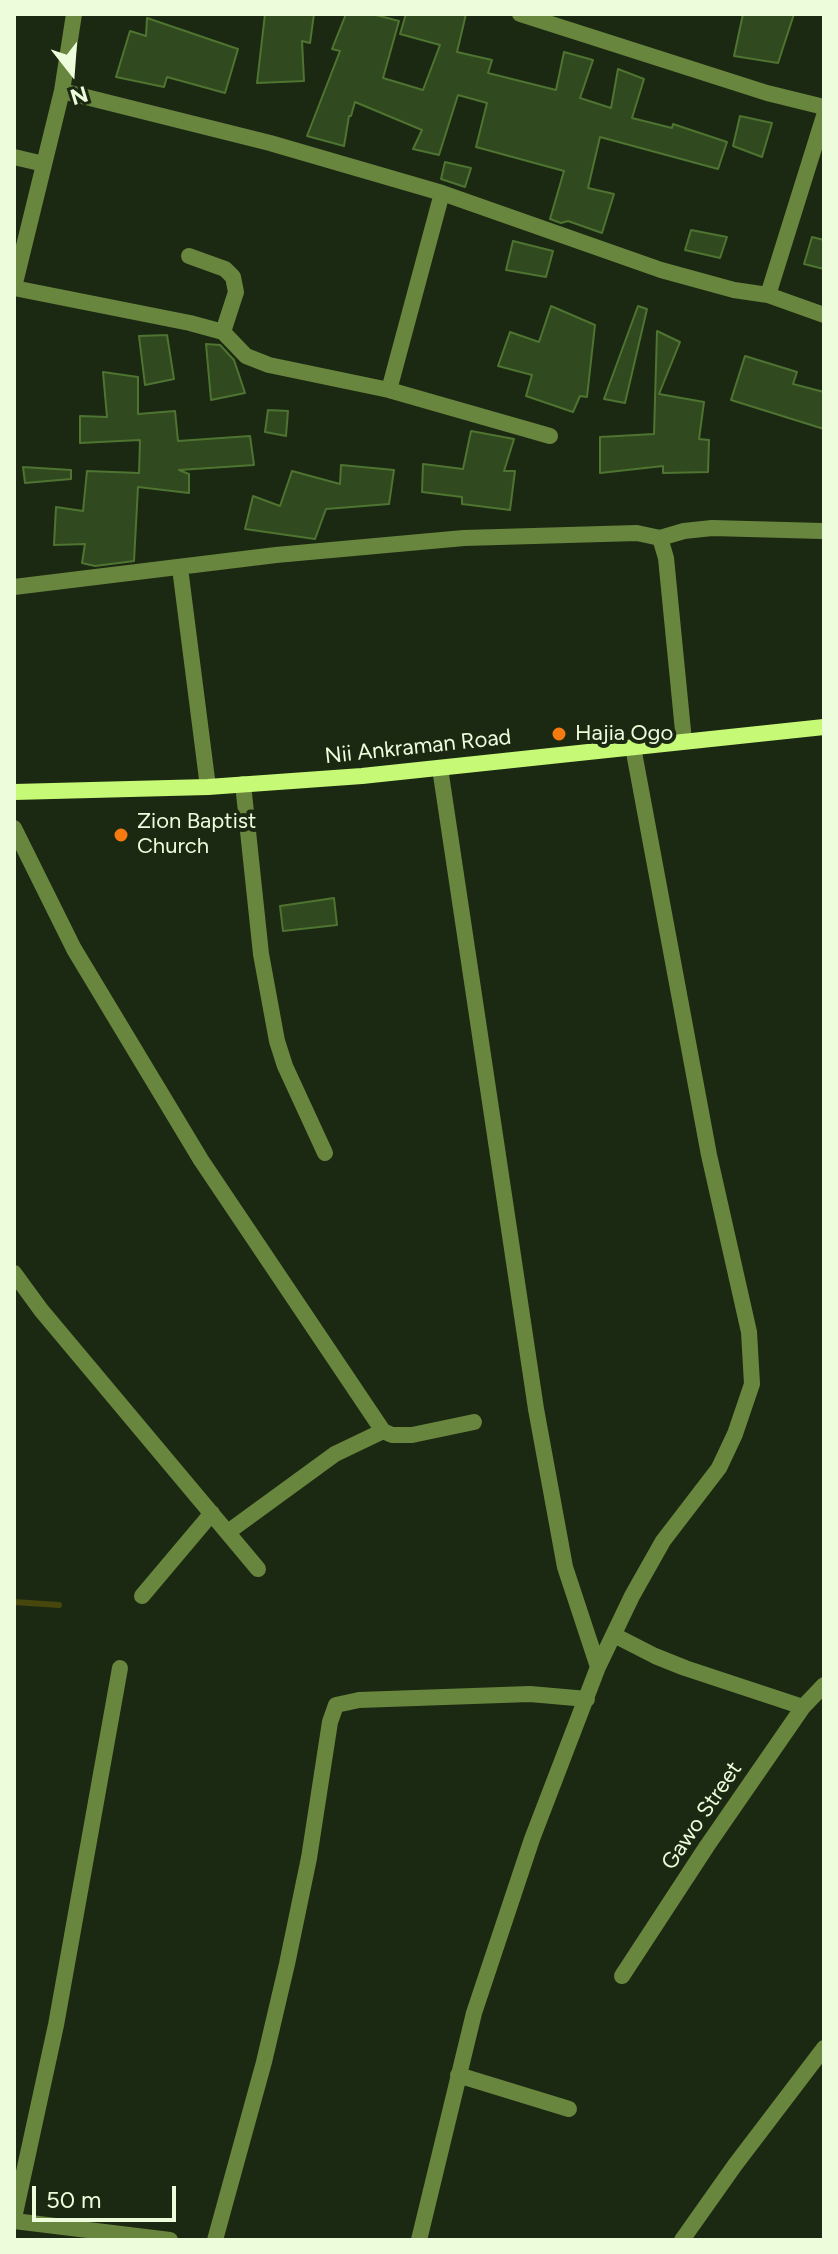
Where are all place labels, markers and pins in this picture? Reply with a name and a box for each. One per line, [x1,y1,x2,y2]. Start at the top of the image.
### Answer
place label: Hajia Ogo [575,721,673,747]
marker: Hajia Ogo [550,725,568,743]
place label: Zion Baptist Church [137,809,256,860]
marker: Zion Baptist Church [112,826,130,844]

